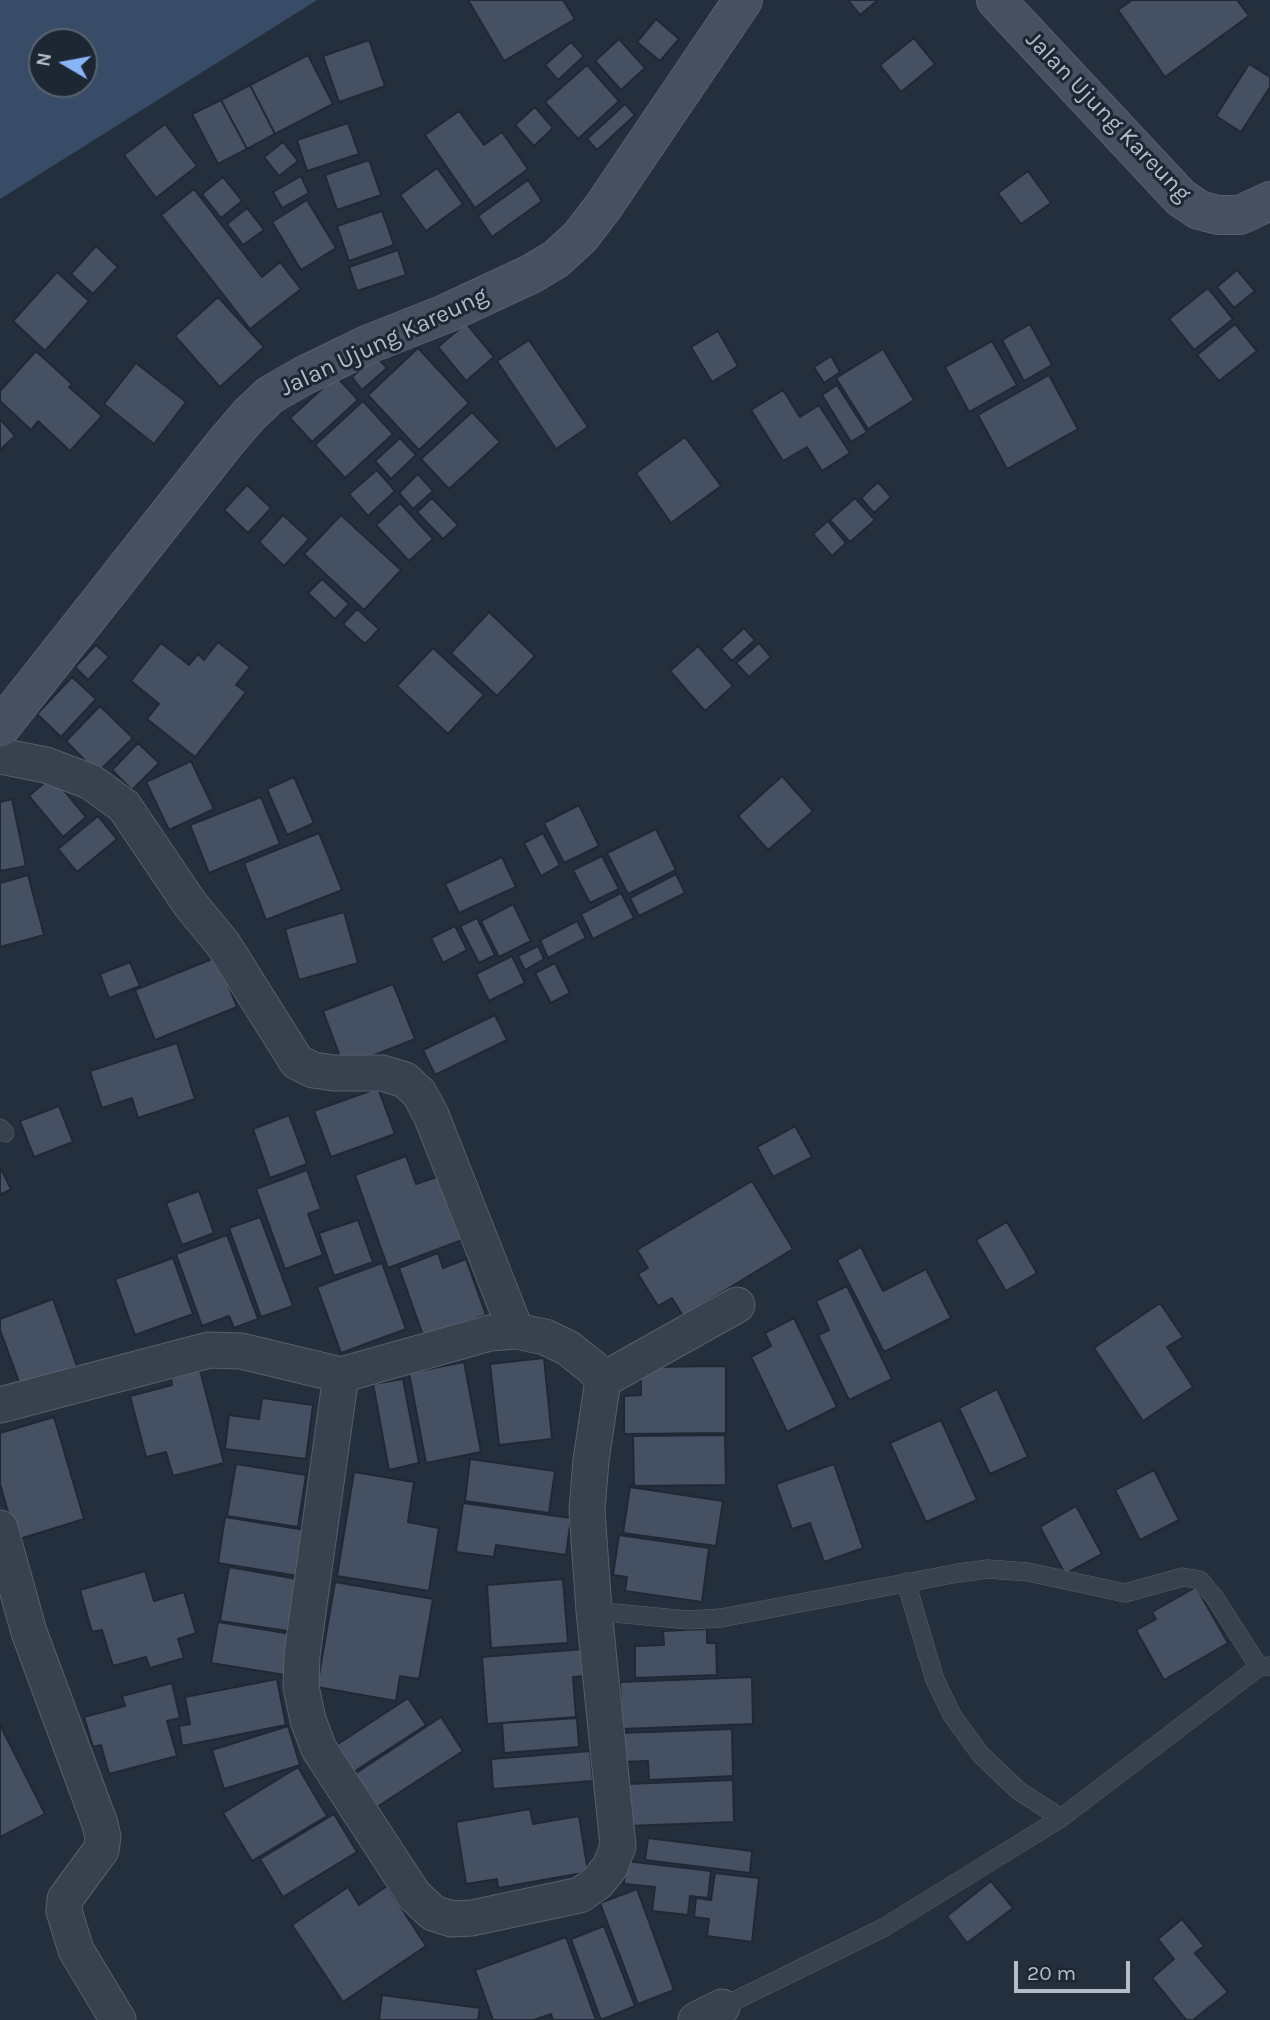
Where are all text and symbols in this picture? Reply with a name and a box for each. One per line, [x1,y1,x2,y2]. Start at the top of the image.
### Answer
street label: Jalan Ujung Kareung [1019,26,1197,208]
north arrow [28,28,98,98]
text: N [32,51,56,68]
street label: Jalan Ujung Kareung [276,281,492,403]
scale bar [1018,1946,1134,1990]
text: 20 m [1027,1961,1076,1985]

